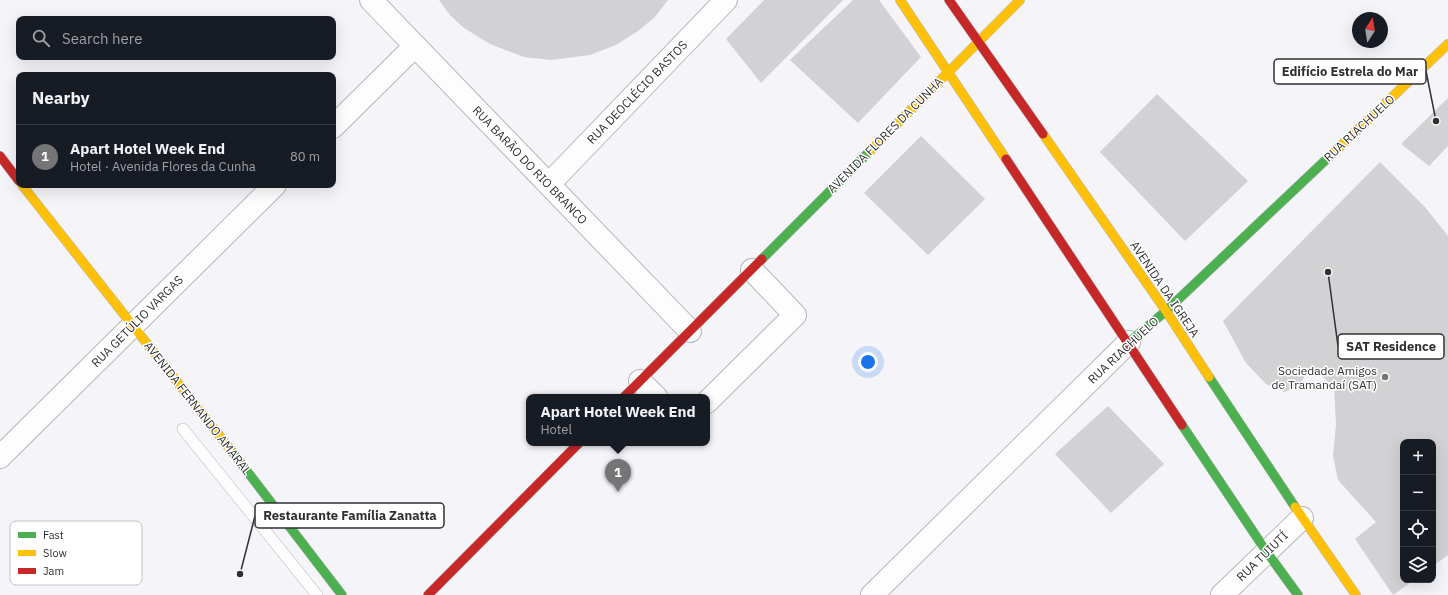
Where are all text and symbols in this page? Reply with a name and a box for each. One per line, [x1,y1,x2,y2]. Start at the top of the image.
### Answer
north arrow [1352,12,1388,48]
search box [16,16,336,60]
icon: search [30,27,52,49]
text: Search here [62,29,142,48]
street label: RUA DEOCLÉCIO BASTOS [584,37,690,147]
callout: Edifício Estrela do Mar [1274,59,1426,84]
text: Edifício Estrela do Mar [1282,63,1418,80]
street label: AVENIDA FLORES DA CUNHA [824,74,946,196]
text: Nearby [32,87,90,109]
street label: RUA RIACHUELO [1321,91,1397,165]
street label: RUA BARÃO DO RIO BRANCO [469,103,591,227]
text: Apart Hotel Week End [70,139,225,158]
text: 1 [41,148,49,165]
text: 80 m [290,148,320,165]
text: Hotel · Avenida Flores da Cunha [70,158,256,175]
street label: AVENIDA DA IGREJA [1127,238,1203,340]
street label: RUA GETÚLIO VARGAS [88,272,186,370]
street label: RUA RIACHUELO [1085,313,1161,387]
callout: SAT Residence [1338,334,1444,359]
street label: AVENIDA FERNANDO AMARAL [141,338,255,478]
text: SAT Residence [1346,338,1436,355]
your location [858,352,878,372]
place label: Sociedade Amigos de Tramandaí (SAT) [1272,363,1377,392]
marker: Sociedade Amigos de Tramandaí (SAT) [1380,372,1390,382]
popup [526,394,710,446]
text: Apart Hotel Week End [540,402,696,421]
text: Hotel [540,421,572,438]
map controls [1400,439,1436,583]
button: + [1400,439,1436,475]
pin: 1 [605,459,631,492]
button: − [1400,475,1436,511]
callout: Restaurante Família Zanatta [255,503,444,528]
text: Restaurante Família Zanatta [263,507,437,524]
button: locate [1400,511,1436,547]
legend [10,521,142,585]
text: Fast [43,528,64,542]
street label: RUA TUIUTÍ [1233,528,1291,584]
text: Slow [43,546,67,560]
button: layers [1400,547,1436,583]
text: Jam [43,564,64,578]

